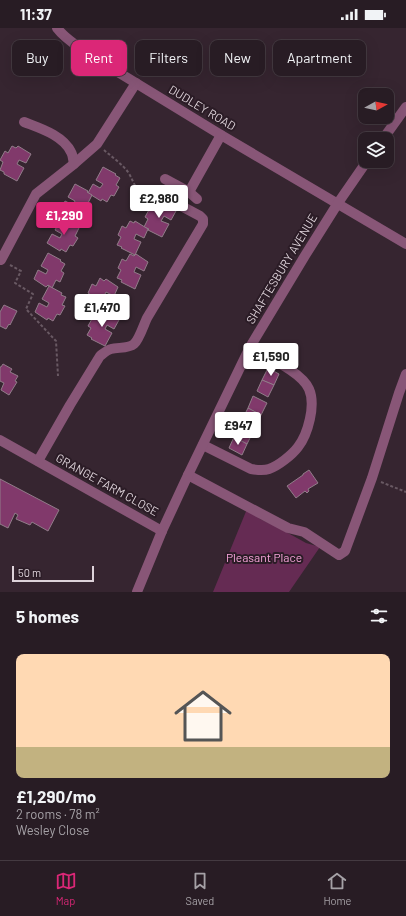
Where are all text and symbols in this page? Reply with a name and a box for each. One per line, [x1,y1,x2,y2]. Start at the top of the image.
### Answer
text: 11:37 [20,5,52,23]
chip: Buy [12,40,63,76]
chip: Rent [71,40,127,76]
chip: Filters [135,40,202,76]
chip: New [210,40,265,76]
chip: Apartment [273,40,366,76]
street label: DUDLEY ROAD [167,82,238,133]
north arrow [358,88,394,124]
map controls [358,88,394,168]
button: layers [358,132,394,168]
pin: £2,980 [126,185,192,219]
text: £2,980 [139,190,179,206]
pin: £1,290 [31,202,97,236]
text: £1,290 [45,207,83,223]
street label: SHAFTESBURY AVENUE [243,211,320,326]
pin: £1,470 [69,294,135,328]
text: £1,470 [84,299,120,315]
pin: £1,590 [238,343,304,377]
text: £1,590 [252,348,290,364]
pin: £947 [214,412,262,446]
text: £947 [224,417,252,433]
street label: GRANGE FARM CLOSE [54,450,161,518]
park label: Pleasant Place [226,550,302,564]
scale bar [12,564,94,583]
text: 50 m [18,566,41,579]
icon: filters [368,605,390,627]
text: 5 homes [16,606,79,626]
icon: home [167,680,239,752]
text: £1,290/mo [16,786,96,806]
text: 2 rooms · 78 m² [16,806,100,822]
text: Wesley Close [16,822,89,838]
tab: Map [55,870,77,907]
tab: Saved [186,870,214,907]
tab: Home [323,870,351,907]

